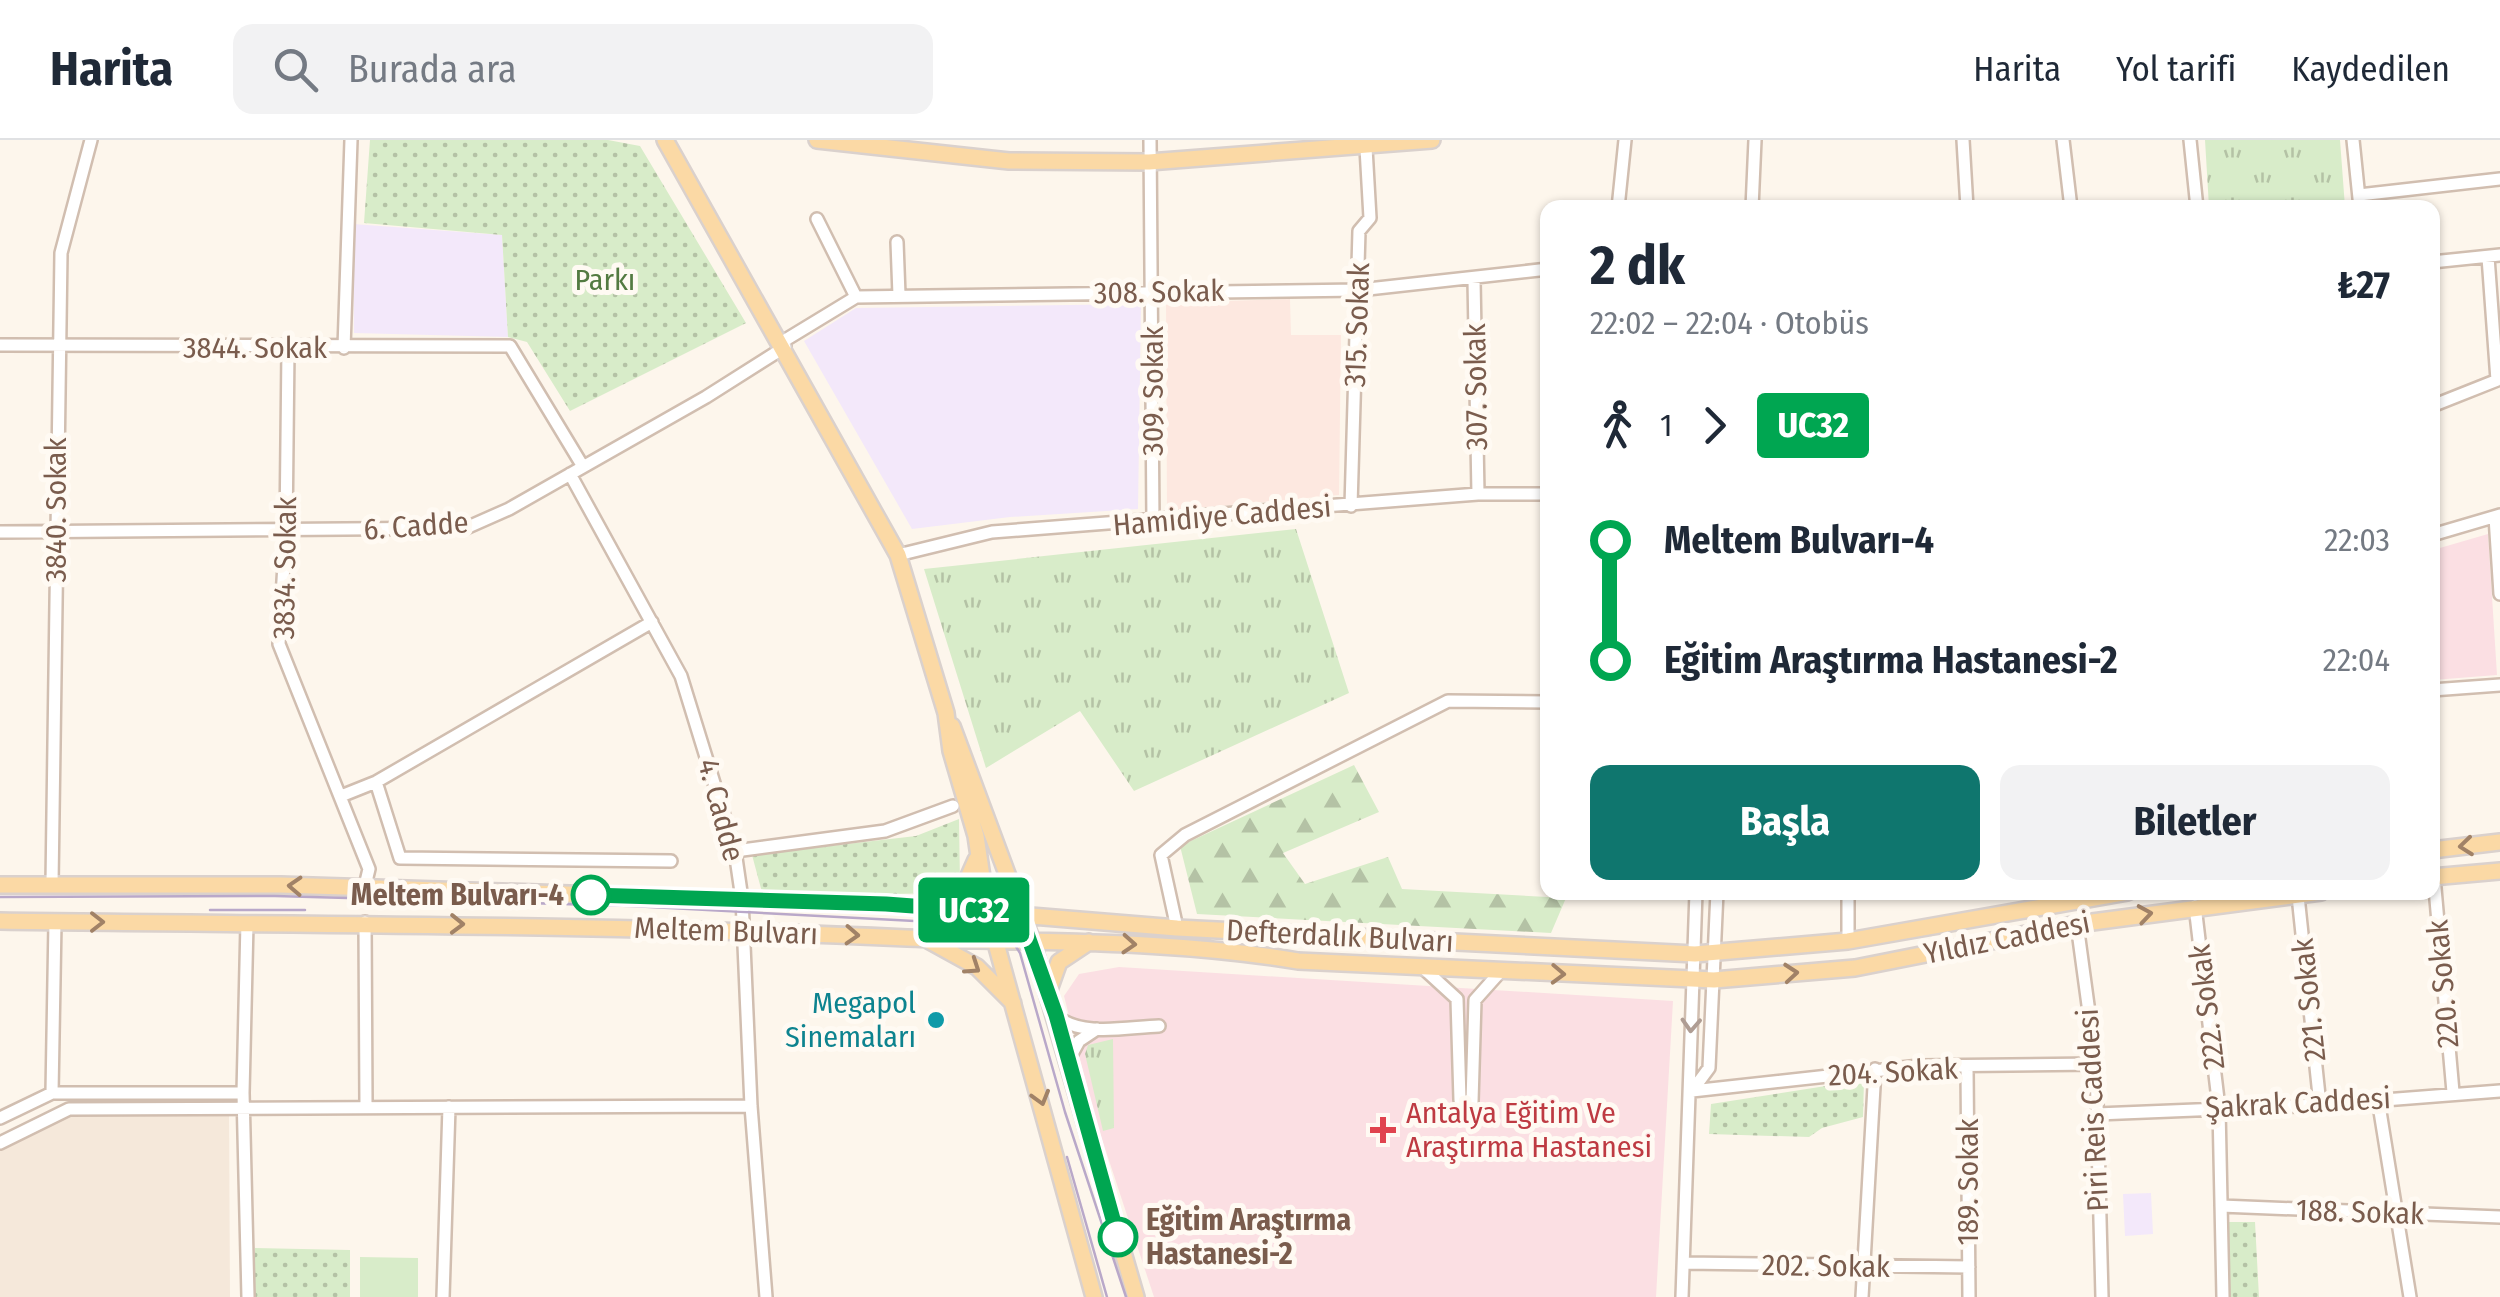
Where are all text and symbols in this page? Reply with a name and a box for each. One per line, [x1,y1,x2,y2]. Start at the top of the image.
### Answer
search box [233,24,933,114]
text: Harita [50,40,173,98]
icon: search [268,42,323,97]
text: Burada ara [348,46,517,92]
text: Harita [1973,48,2061,90]
text: Yol tarifi [2116,48,2236,90]
text: Kaydedilen [2291,48,2450,90]
text: 2 dk [1590,233,1685,299]
park label: Parkı [575,262,635,298]
street label: 315. Sokak [1337,262,1377,388]
text: ₺27 [2337,262,2390,308]
street label: 308. Sokak [1093,273,1225,311]
text: 22:02 – 22:04 · Otobüs [1590,304,1869,342]
street label: 307. Sokak [1457,323,1495,451]
street label: 309. Sokak [1135,326,1171,456]
street label: 3844. Sokak [183,330,327,366]
icon: walk [1590,398,1645,453]
icon: forward [1687,398,1742,453]
text: UC32 [1777,404,1849,446]
text: 1 [1660,406,1672,444]
street label: 3840. Sokak [38,438,74,582]
street label: Hamidiye Caddesi [1111,489,1333,543]
street label: 3834. Sokak [266,496,304,640]
street label: 6. Cadde [362,504,470,548]
text: Meltem Bulvarı-4 [1664,517,1934,563]
text: 22:03 [2324,521,2390,559]
text: Eğitim Araştırma Hastanesi-2 [1664,637,2118,683]
text: 22:04 [2323,641,2390,679]
street label: 4. Cadde [690,755,752,865]
button: Başla [1590,765,1980,880]
button: Biletler [2000,765,2390,880]
one-way arrow [2458,835,2474,856]
one-way arrow [286,876,302,897]
marker: Meltem Bulvarı-4 [572,876,610,914]
place label: Meltem Bulvarı-4 [351,877,564,913]
line badge: UC32 [904,878,1044,942]
text: UC32 [938,889,1010,931]
street label: Yıldız Caddesi [1921,904,2093,972]
one-way arrow [2137,904,2154,925]
street label: Meltem Bulvarı [634,910,818,952]
one-way arrow [90,911,106,933]
street label: Defterdalık Bulvarı [1225,912,1455,960]
one-way arrow [450,914,466,935]
street label: 220. Sokak [2419,918,2467,1050]
one-way arrow [845,924,861,945]
one-way arrow [1122,932,1138,954]
street label: 221. Sokak [2285,937,2333,1063]
street label: 222. Sokak [2181,942,2233,1072]
one-way arrow [962,954,980,973]
one-way arrow [1550,963,1566,984]
one-way arrow [1783,963,1799,985]
place label: Megapol Sinemaları [785,985,916,1055]
street label: Piri Reis Caddesi [2070,1007,2116,1213]
marker: Megapol Sinemaları [925,1009,947,1031]
one-way arrow [1681,1017,1702,1033]
street label: 204. Sokak [1827,1051,1959,1093]
street label: Şakrak Caddesi [2204,1080,2392,1126]
one-way arrow [1029,1088,1050,1106]
place label: Antalya Eğitim Ve Araştırma Hastanesi [1406,1095,1652,1165]
marker: Antalya Eğitim Ve Araştırma Hastanesi [1370,1117,1396,1143]
street label: 189. Sokak [1950,1118,1986,1246]
street label: 188. Sokak [2295,1192,2425,1232]
place label: Eğitim Araştırma Hastanesi-2 [1146,1202,1351,1272]
marker: Eğitim Araştırma Hastanesi-2 [1099,1218,1137,1256]
street label: 202. Sokak [1762,1247,1890,1285]

